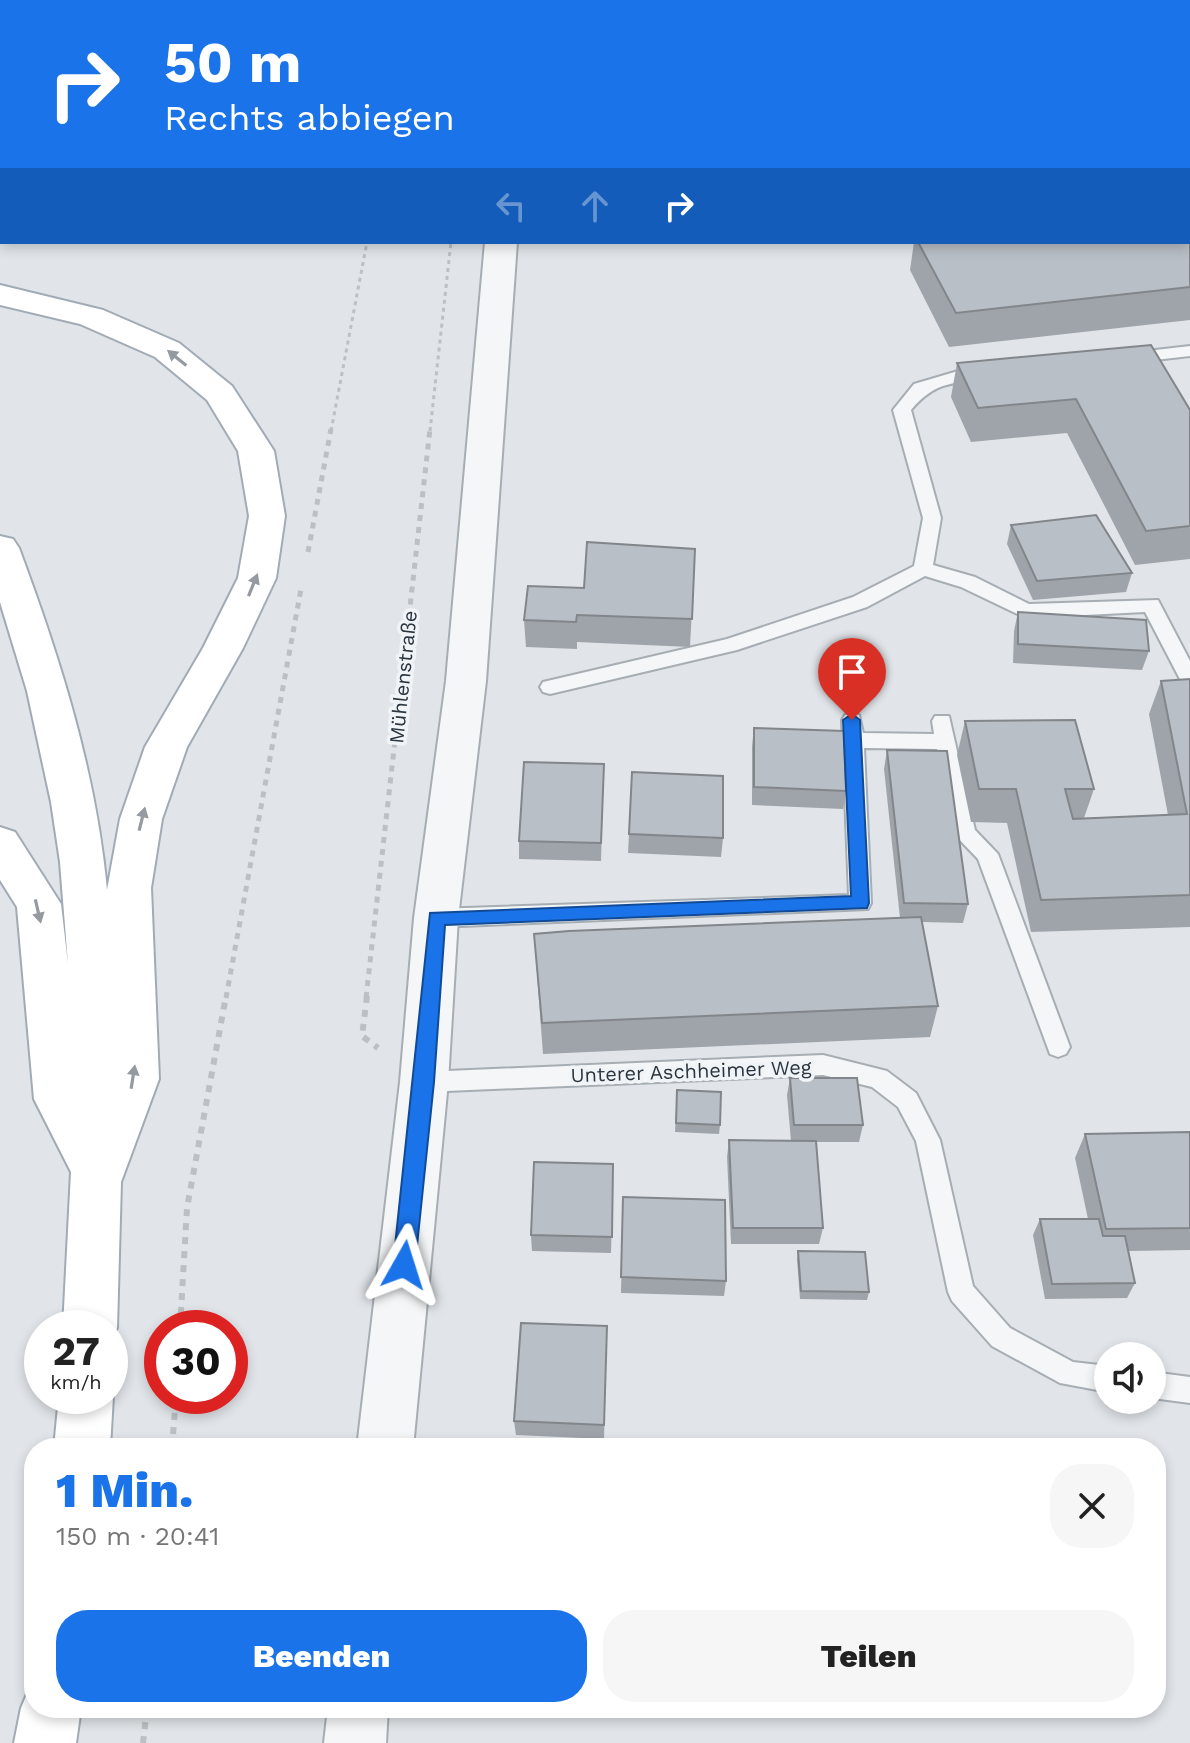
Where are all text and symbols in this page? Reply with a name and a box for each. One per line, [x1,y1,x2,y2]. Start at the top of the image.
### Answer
text: 50 m [164,30,301,96]
icon: right [32,32,136,136]
text: Rechts abbiegen [164,97,455,139]
icon: left [489,184,533,228]
icon: ahead [573,184,617,228]
icon: right [657,184,701,228]
one-way arrow [167,350,188,367]
one-way arrow [246,573,259,597]
street label: Mühlenstraße [384,609,422,745]
pin [818,638,886,720]
icon: arrive [830,650,874,694]
one-way arrow [137,806,149,831]
one-way arrow [32,898,45,923]
street label: Unterer Aschheimer Weg [570,1055,812,1087]
one-way arrow [127,1065,140,1090]
position arrow [362,1223,446,1307]
speed limit sign: 30 [144,1310,248,1414]
text: 27 [52,1328,100,1375]
map controls [1094,1342,1166,1414]
button: sound [1094,1342,1166,1414]
text: km/h [50,1370,102,1394]
text: 1 Min. [56,1462,193,1519]
button: close [1050,1464,1134,1548]
text: 150 m · 20:41 [56,1521,219,1551]
button: Beenden [56,1610,587,1702]
button: Teilen [603,1610,1134,1702]

